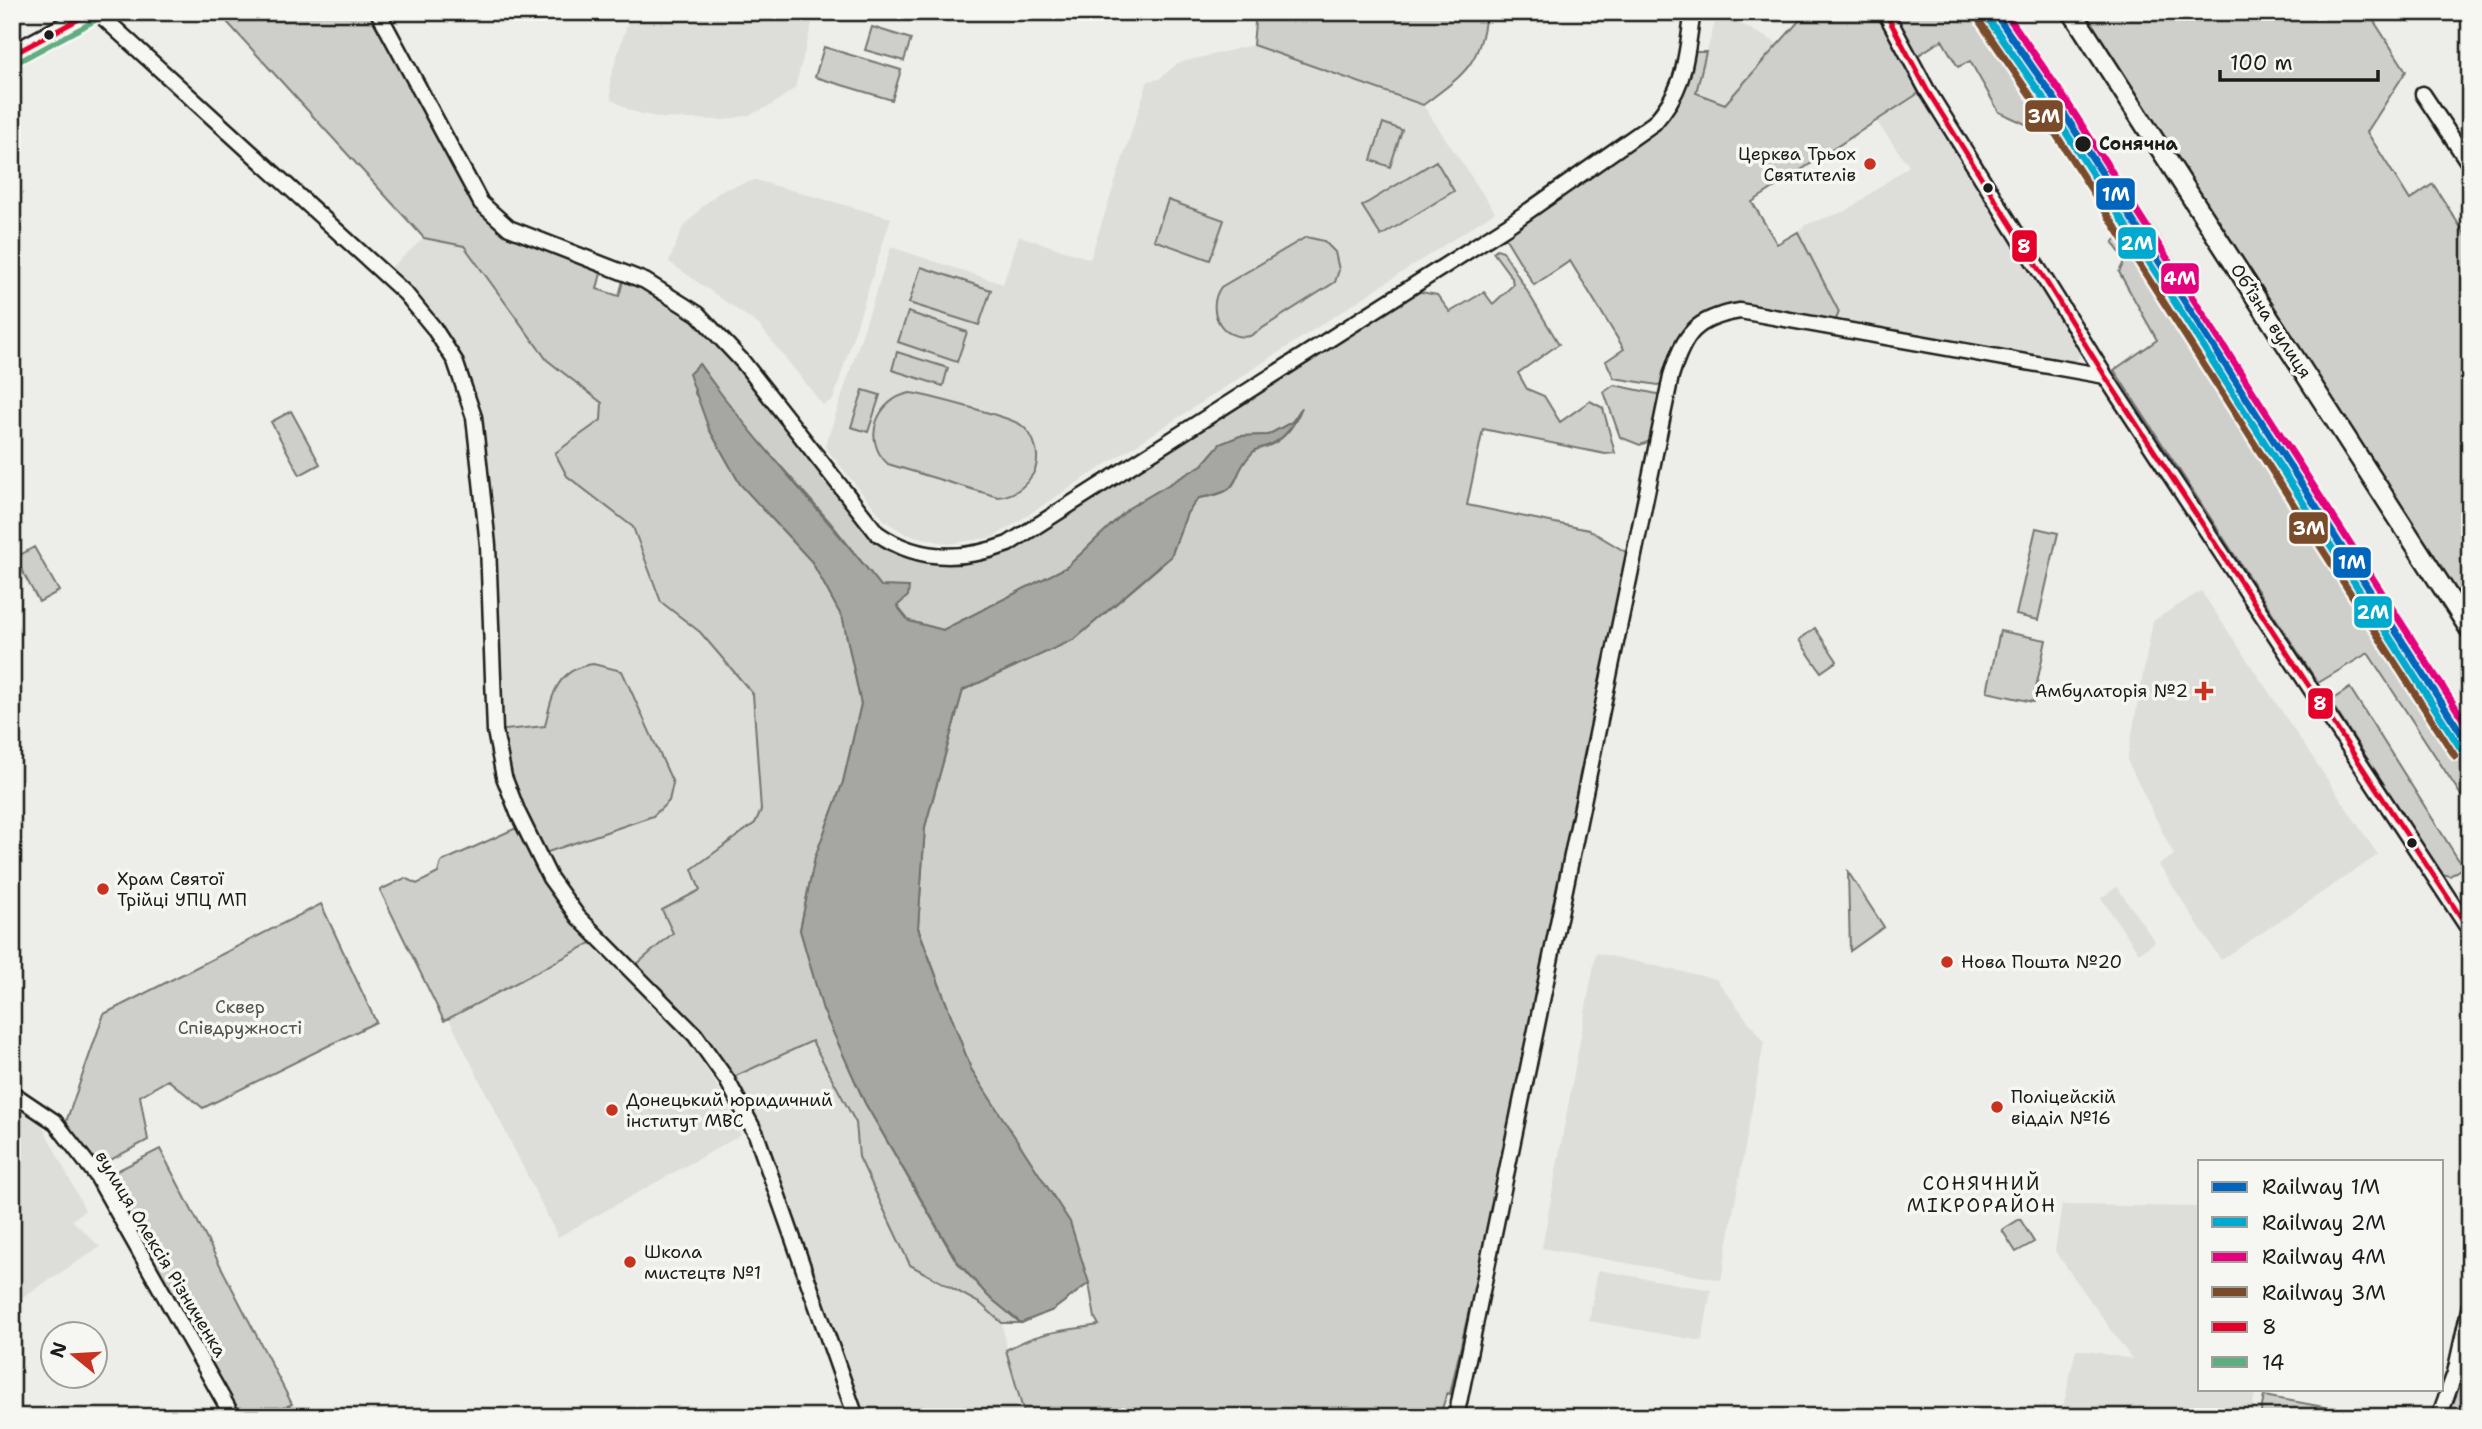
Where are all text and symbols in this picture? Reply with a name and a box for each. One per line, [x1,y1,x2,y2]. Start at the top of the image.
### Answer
unlabelled marker [42,28,56,42]
scale bar [2220,38,2377,82]
text: 100 m [2230,49,2293,77]
line badge: 3М [2024,99,2064,133]
text: 3М [2028,104,2060,129]
place label: Сонячна [2099,132,2179,156]
marker: Сонячна [2073,134,2093,154]
place label: Церква Трьох Святителів [1738,142,1856,187]
marker: Церква Трьох Святителів [1862,156,1878,172]
line badge: 1М [2095,177,2136,211]
unlabelled marker [1981,181,1995,195]
text: 1М [2102,182,2130,207]
line badge: 2М [2117,226,2157,260]
line badge: 8 [2011,229,2038,263]
text: 2М [2121,231,2153,256]
text: 8 [2017,234,2031,259]
street label: Обʼїзна вулиця [2225,259,2317,383]
line badge: 4М [2160,262,2200,295]
text: 4М [2164,266,2196,291]
line badge: 3М [2288,511,2329,545]
text: 3М [2293,516,2325,541]
line badge: 1М [2332,546,2372,579]
text: 1М [2338,550,2366,575]
line badge: 2М [2353,595,2393,629]
text: 2М [2357,600,2389,625]
place label: Амбулаторія №2 [2034,679,2188,703]
marker: Амбулаторія №2 [2194,681,2214,701]
line badge: 8 [2307,687,2334,720]
text: 8 [2313,691,2327,716]
unlabelled marker [2405,836,2419,850]
place label: Храм Святої Трійці УПЦ МП [117,867,247,912]
marker: Храм Святої Трійці УПЦ МП [95,881,111,897]
place label: Нова Пошта №20 [1961,950,2122,974]
marker: Нова Пошта №20 [1939,954,1955,970]
park label: Сквер Співдружності [178,995,302,1040]
place label: Поліцейскій відділ №16 [2011,1085,2116,1130]
place label: Донецький юридичний інститут МВС [626,1088,833,1133]
marker: Поліцейскій відділ №16 [1989,1099,2005,1115]
marker: Донецький юридичний інститут МВС [604,1102,620,1118]
street label: вулиця Олексія Різниченка [90,1146,232,1362]
legend [2198,1160,2444,1390]
district label: СОНЯЧНИЙ МІКРОРАЙОН [1907,1171,2057,1218]
text: Railway 1М [2262,1173,2380,1201]
text: Railway 2М [2262,1209,2386,1237]
place label: Школа мистецтв №1 [644,1240,761,1285]
text: Railway 4М [2262,1243,2386,1271]
marker: Школа мистецтв №1 [622,1254,638,1270]
text: Railway 3М [2262,1279,2386,1307]
text: 8 [2262,1313,2277,1341]
north arrow [38,1320,108,1390]
text: N [44,1339,73,1361]
text: 14 [2262,1349,2285,1377]

